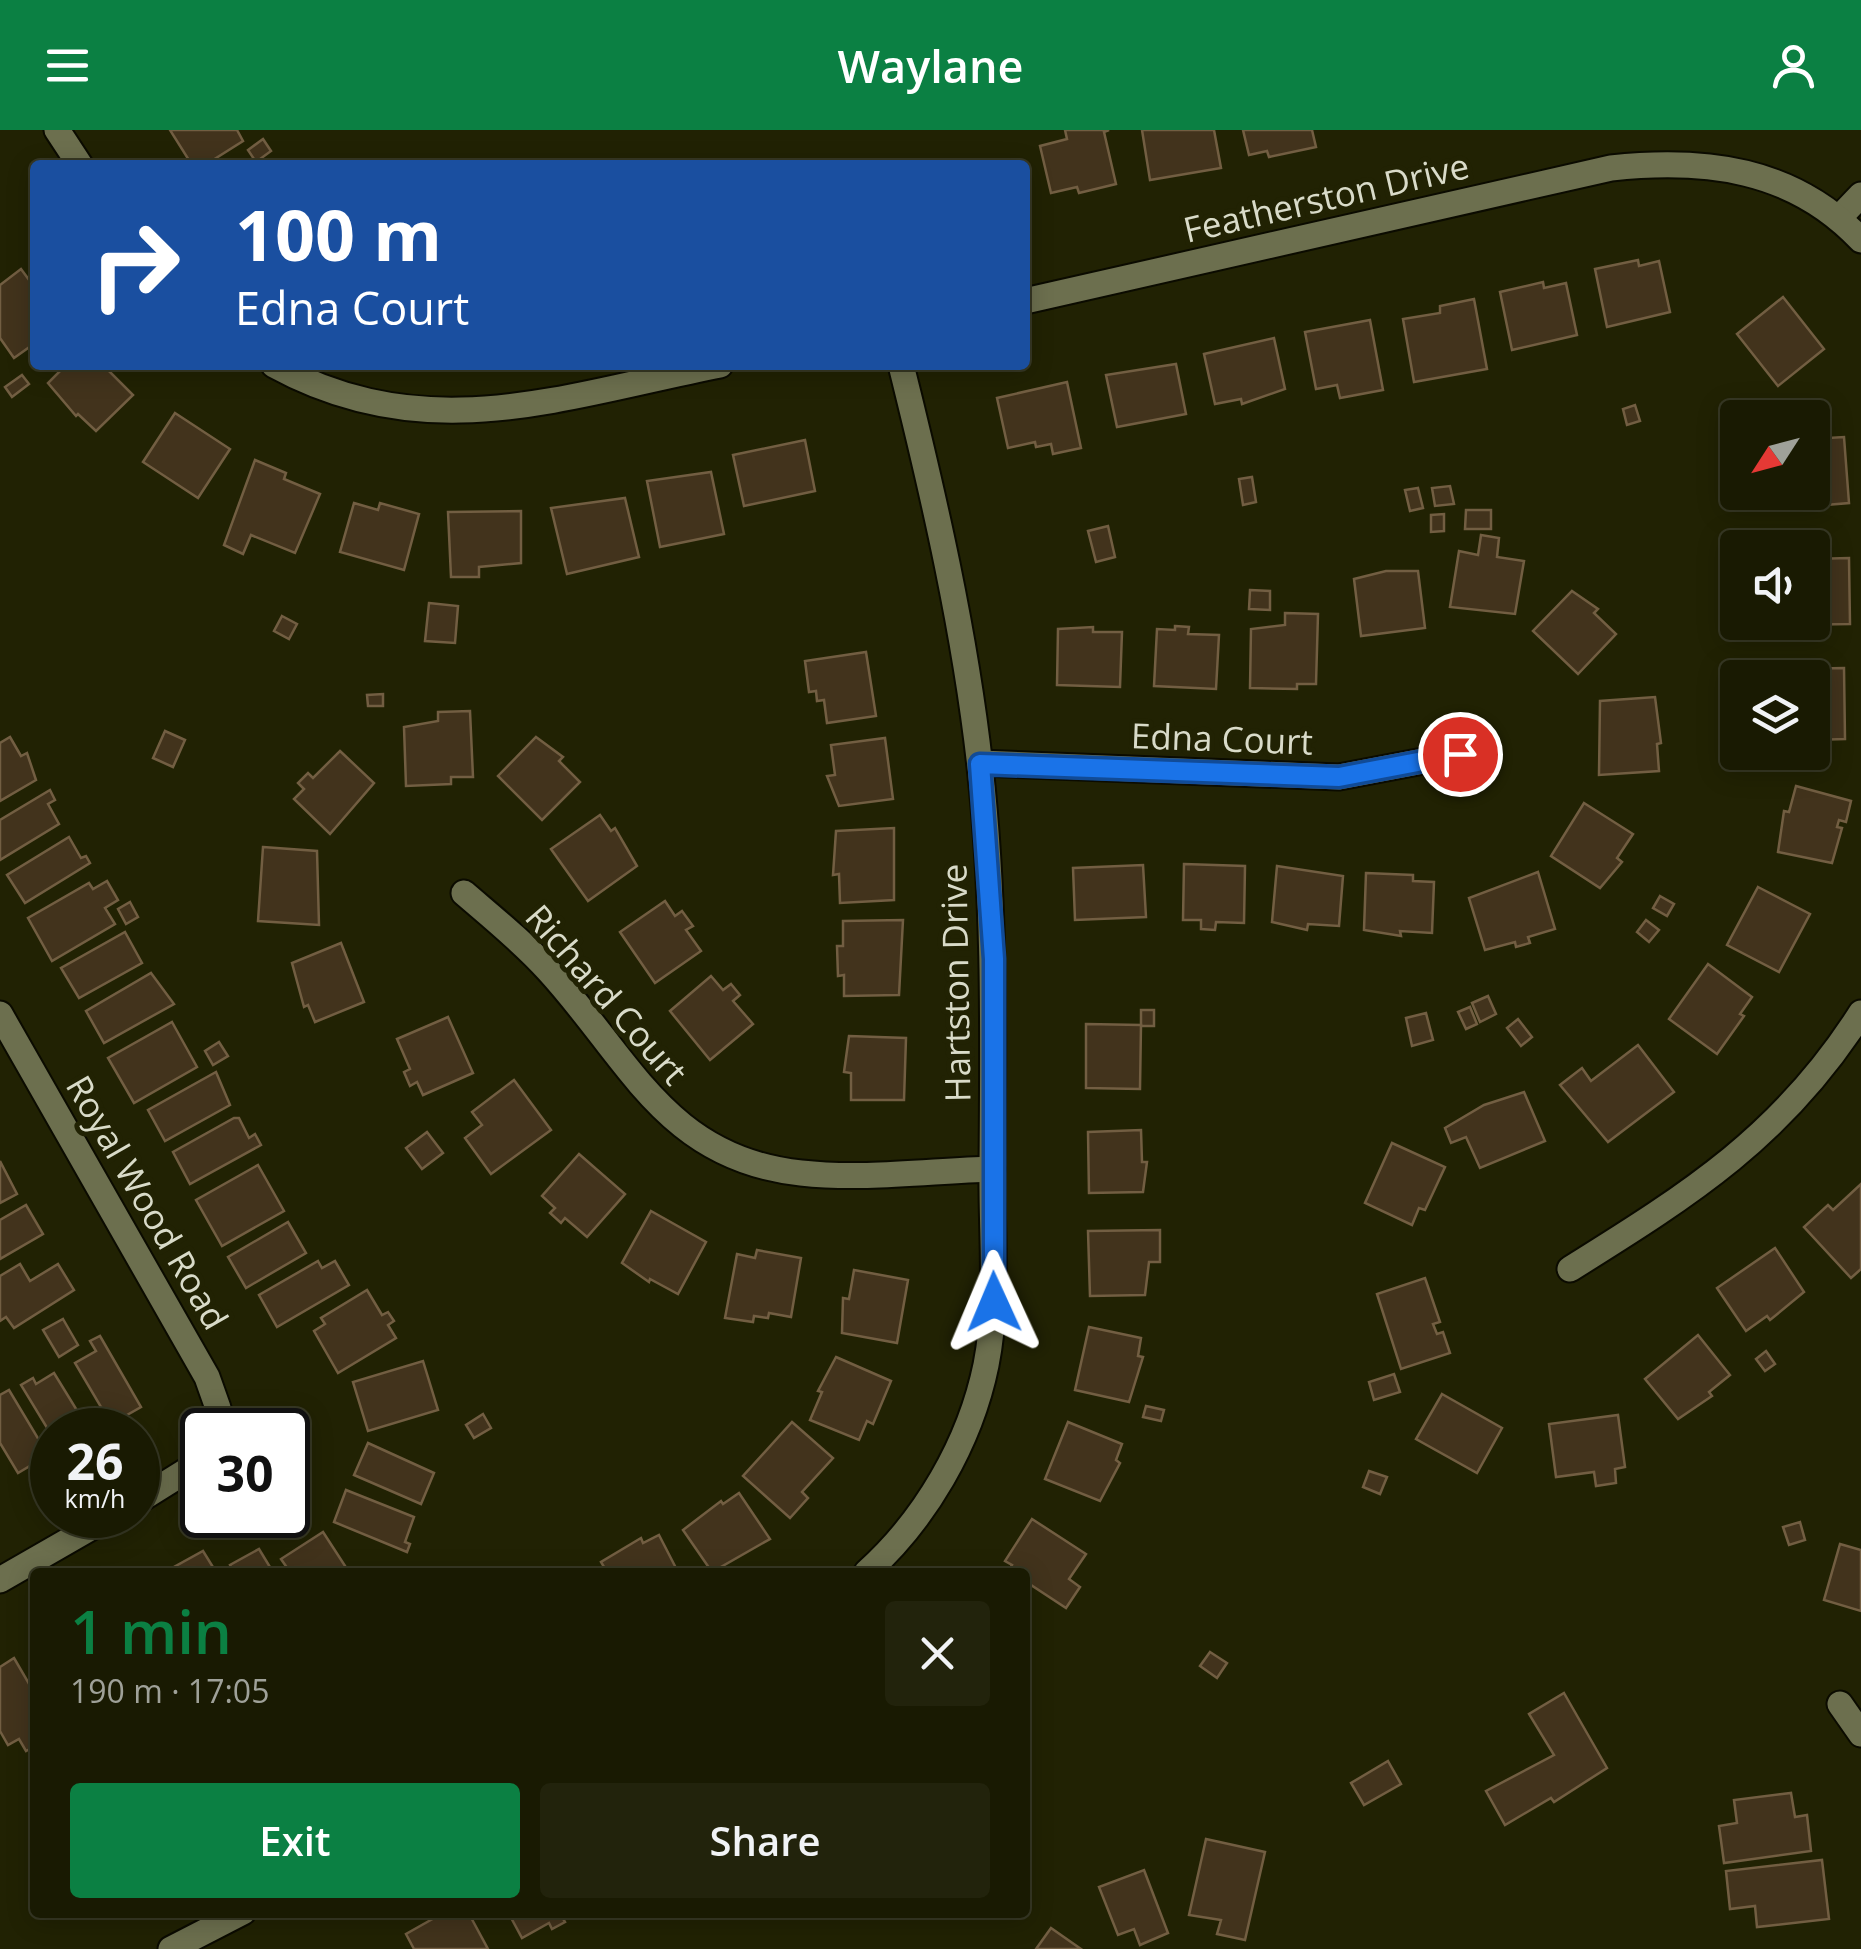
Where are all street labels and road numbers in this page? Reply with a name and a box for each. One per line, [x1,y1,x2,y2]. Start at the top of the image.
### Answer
street label: Featherston Drive [1179,141,1473,253]
street label: Edna Court [1130,711,1314,765]
street label: Hartston Drive [929,863,981,1103]
street label: Richard Court [516,894,698,1094]
street label: Royal Wood Road [56,1066,240,1338]

